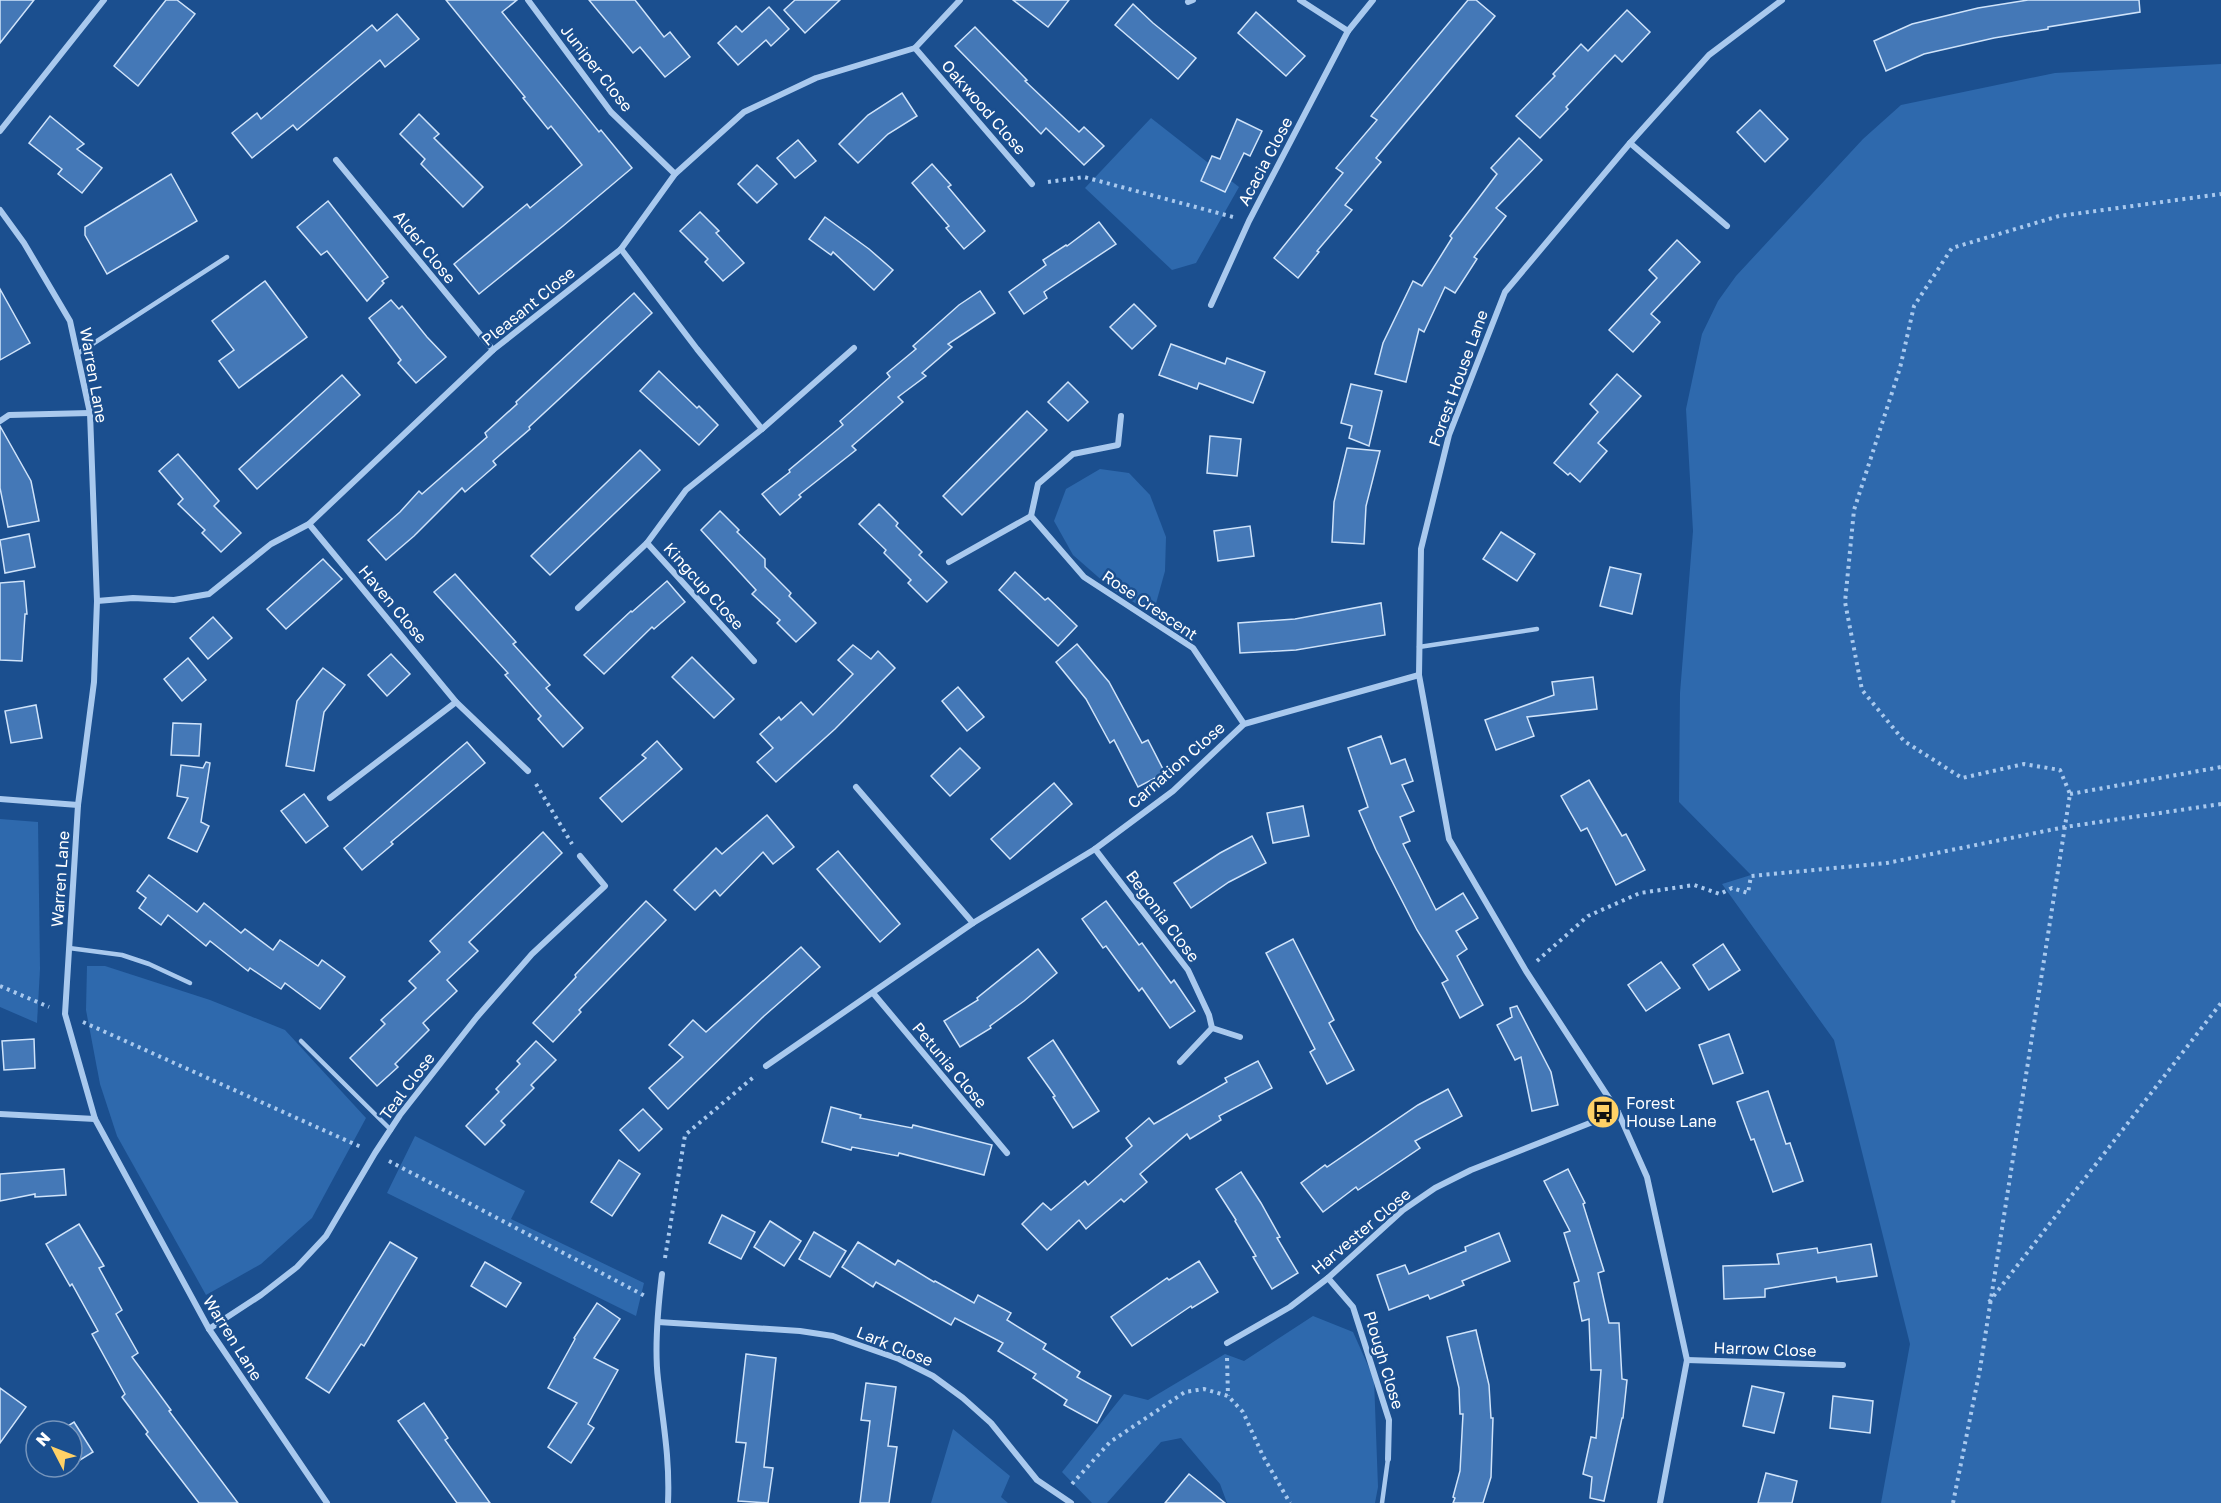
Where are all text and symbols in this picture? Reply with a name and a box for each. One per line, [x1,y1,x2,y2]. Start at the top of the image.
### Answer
street label: Juniper Close [557,20,637,116]
street label: Oakwood Close [937,55,1031,159]
street label: Acacia Close [1233,113,1297,209]
street label: Alder Close [390,207,460,287]
street label: Pleasant Close [477,262,579,350]
street label: Forest House Lane [1424,307,1492,449]
street label: Warren Lane [76,326,112,424]
street label: Kingcup Close [660,538,748,634]
street label: Haven Close [355,561,431,647]
street label: Rose Crescent [1098,566,1202,644]
street label: Carnation Close [1123,717,1229,813]
street label: Warren Lane [47,830,73,928]
street label: Begonia Close [1122,866,1204,966]
street label: Petunia Close [908,1018,992,1112]
street label: Teal Close [375,1048,439,1124]
place label: Forest House Lane [1626,1093,1717,1131]
bus stop icon: Forest House Lane [1585,1094,1621,1130]
street label: Harvester Close [1307,1184,1415,1278]
street label: Warren Lane [199,1292,267,1384]
street label: Plough Close [1360,1308,1408,1412]
street label: Lark Close [854,1322,936,1370]
street label: Harrow Close [1713,1337,1817,1361]
north arrow [24,1419,84,1479]
text: N [31,1428,54,1450]

